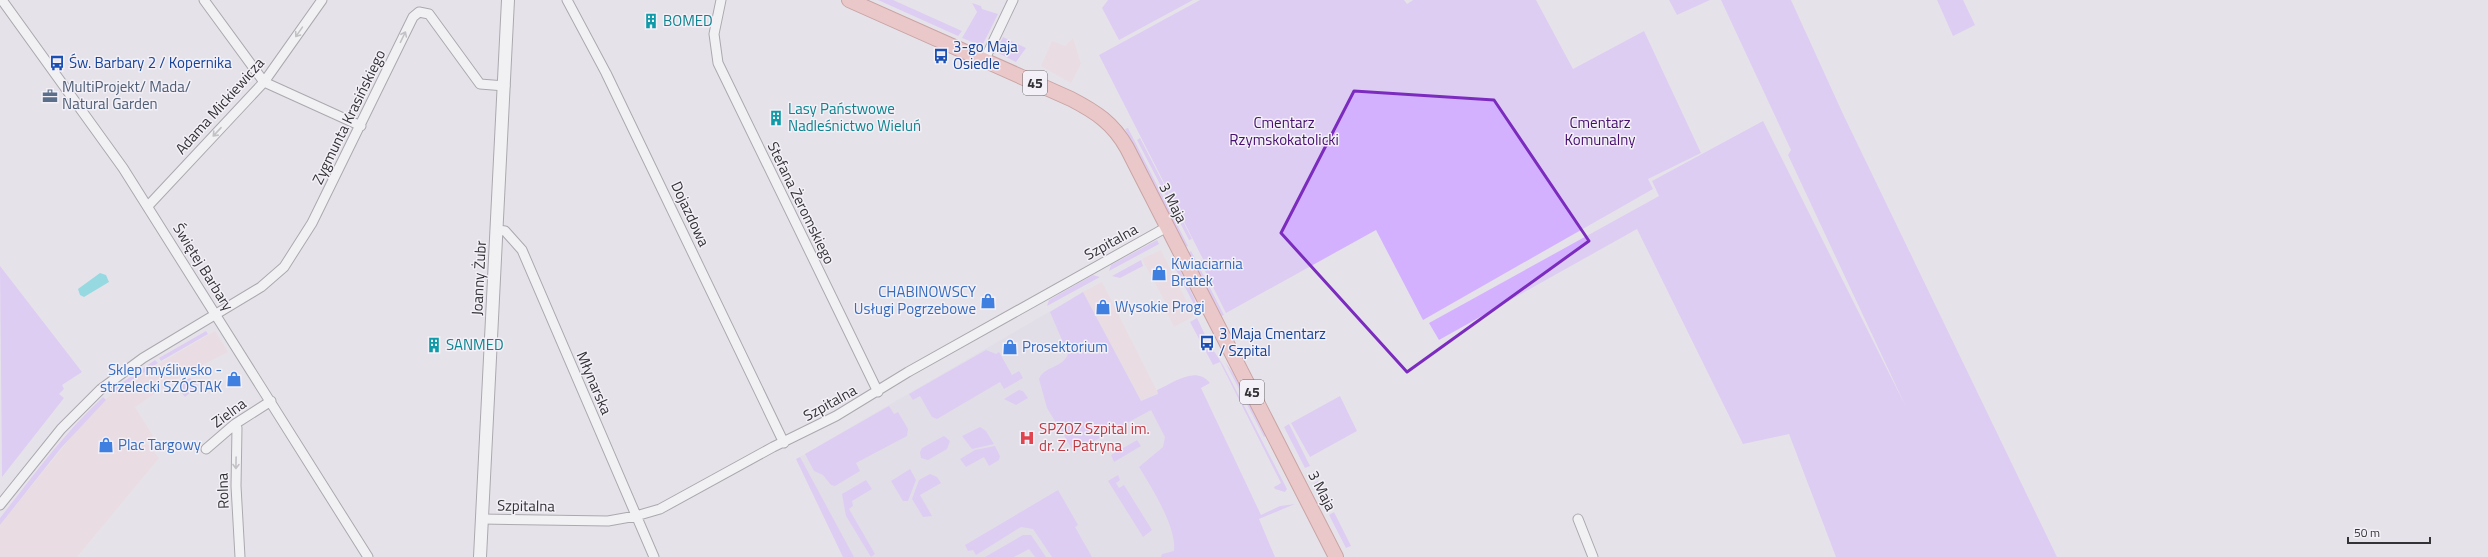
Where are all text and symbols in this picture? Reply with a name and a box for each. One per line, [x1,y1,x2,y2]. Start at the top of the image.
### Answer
place label: BOMED [663,9,713,32]
building icon: BOMED [642,12,660,30]
one-way arrow [295,26,303,37]
one-way arrow [400,32,407,44]
place label: 3-go Maja Osiedle [953,35,1018,75]
street label: Zygmunta Krasińskiego [306,45,391,188]
bus stop icon: 3-go Maja Osiedle [932,47,950,65]
place label: Św. Barbary 2 / Kopernika [69,51,232,74]
street label: Adama Mickiewicza [170,52,270,159]
bus stop icon: Św. Barbary 2 / Kopernika [48,54,66,72]
road number: 45 [1023,71,1047,95]
place label: MultiProjekt/ Mada/ Natural Garden [62,75,191,115]
office icon: MultiProjekt/ Mada/ Natural Garden [41,87,59,105]
place label: Lasy Państwowe Nadleśnictwo Wieluń [788,97,921,137]
building icon: Lasy Państwowe Nadleśnictwo Wieluń [767,109,785,127]
park label: Cmentarz Rzymskokatolicki [1229,111,1339,151]
park label: Cmentarz Komunalny [1565,111,1635,151]
one-way arrow [212,127,222,137]
street label: Stefana Żeromskiego [762,138,841,268]
street label: Dojazdowa [665,177,716,251]
street label: 3 Maja [1154,179,1194,227]
street label: Szpitalna [1080,217,1142,266]
street label: Świętej Barbary [167,218,240,315]
street label: Joanny Żubr [465,240,492,316]
place label: Kwiaciarnia Bratek [1171,252,1243,292]
shop icon: Kwiaciarnia Bratek [1150,264,1168,282]
place label: CHABINOWSCY Usługi Pogrzebowe [854,280,976,320]
shop icon: CHABINOWSCY Usługi Pogrzebowe [979,292,997,310]
place label: Wysokie Progi [1115,295,1205,318]
shop icon: Wysokie Progi [1094,298,1112,316]
place label: 3 Maja Cmentarz / Szpital [1219,322,1326,362]
place label: SANMED [446,333,504,356]
bus stop icon: 3 Maja Cmentarz / Szpital [1198,334,1216,352]
place label: Prosektorium [1022,335,1108,358]
building icon: SANMED [425,336,443,354]
shop icon: Prosektorium [1001,338,1019,356]
street label: Młynarska [571,348,618,419]
place label: Sklep myśliwsko - strzelecki SZÓSTAK [100,358,222,398]
shop icon: Sklep myśliwsko - strzelecki SZÓSTAK [225,370,243,388]
street label: Szpitalna [799,378,861,427]
road number: 45 [1240,380,1264,404]
street label: Zielna [207,392,251,433]
place label: SPZOZ Szpital im. dr. Z. Patryna [1039,417,1150,457]
hospital icon: SPZOZ Szpital im. dr. Z. Patryna [1018,429,1036,447]
place label: Plac Targowy [118,433,201,456]
shop icon: Plac Targowy [97,436,115,454]
one-way arrow [232,456,240,469]
street label: 3 Maja [1303,467,1343,515]
street label: Rolna [210,472,235,509]
street label: Szpitalna [497,493,556,518]
scale bar [2348,519,2430,545]
text: 50 m [2354,523,2380,542]

